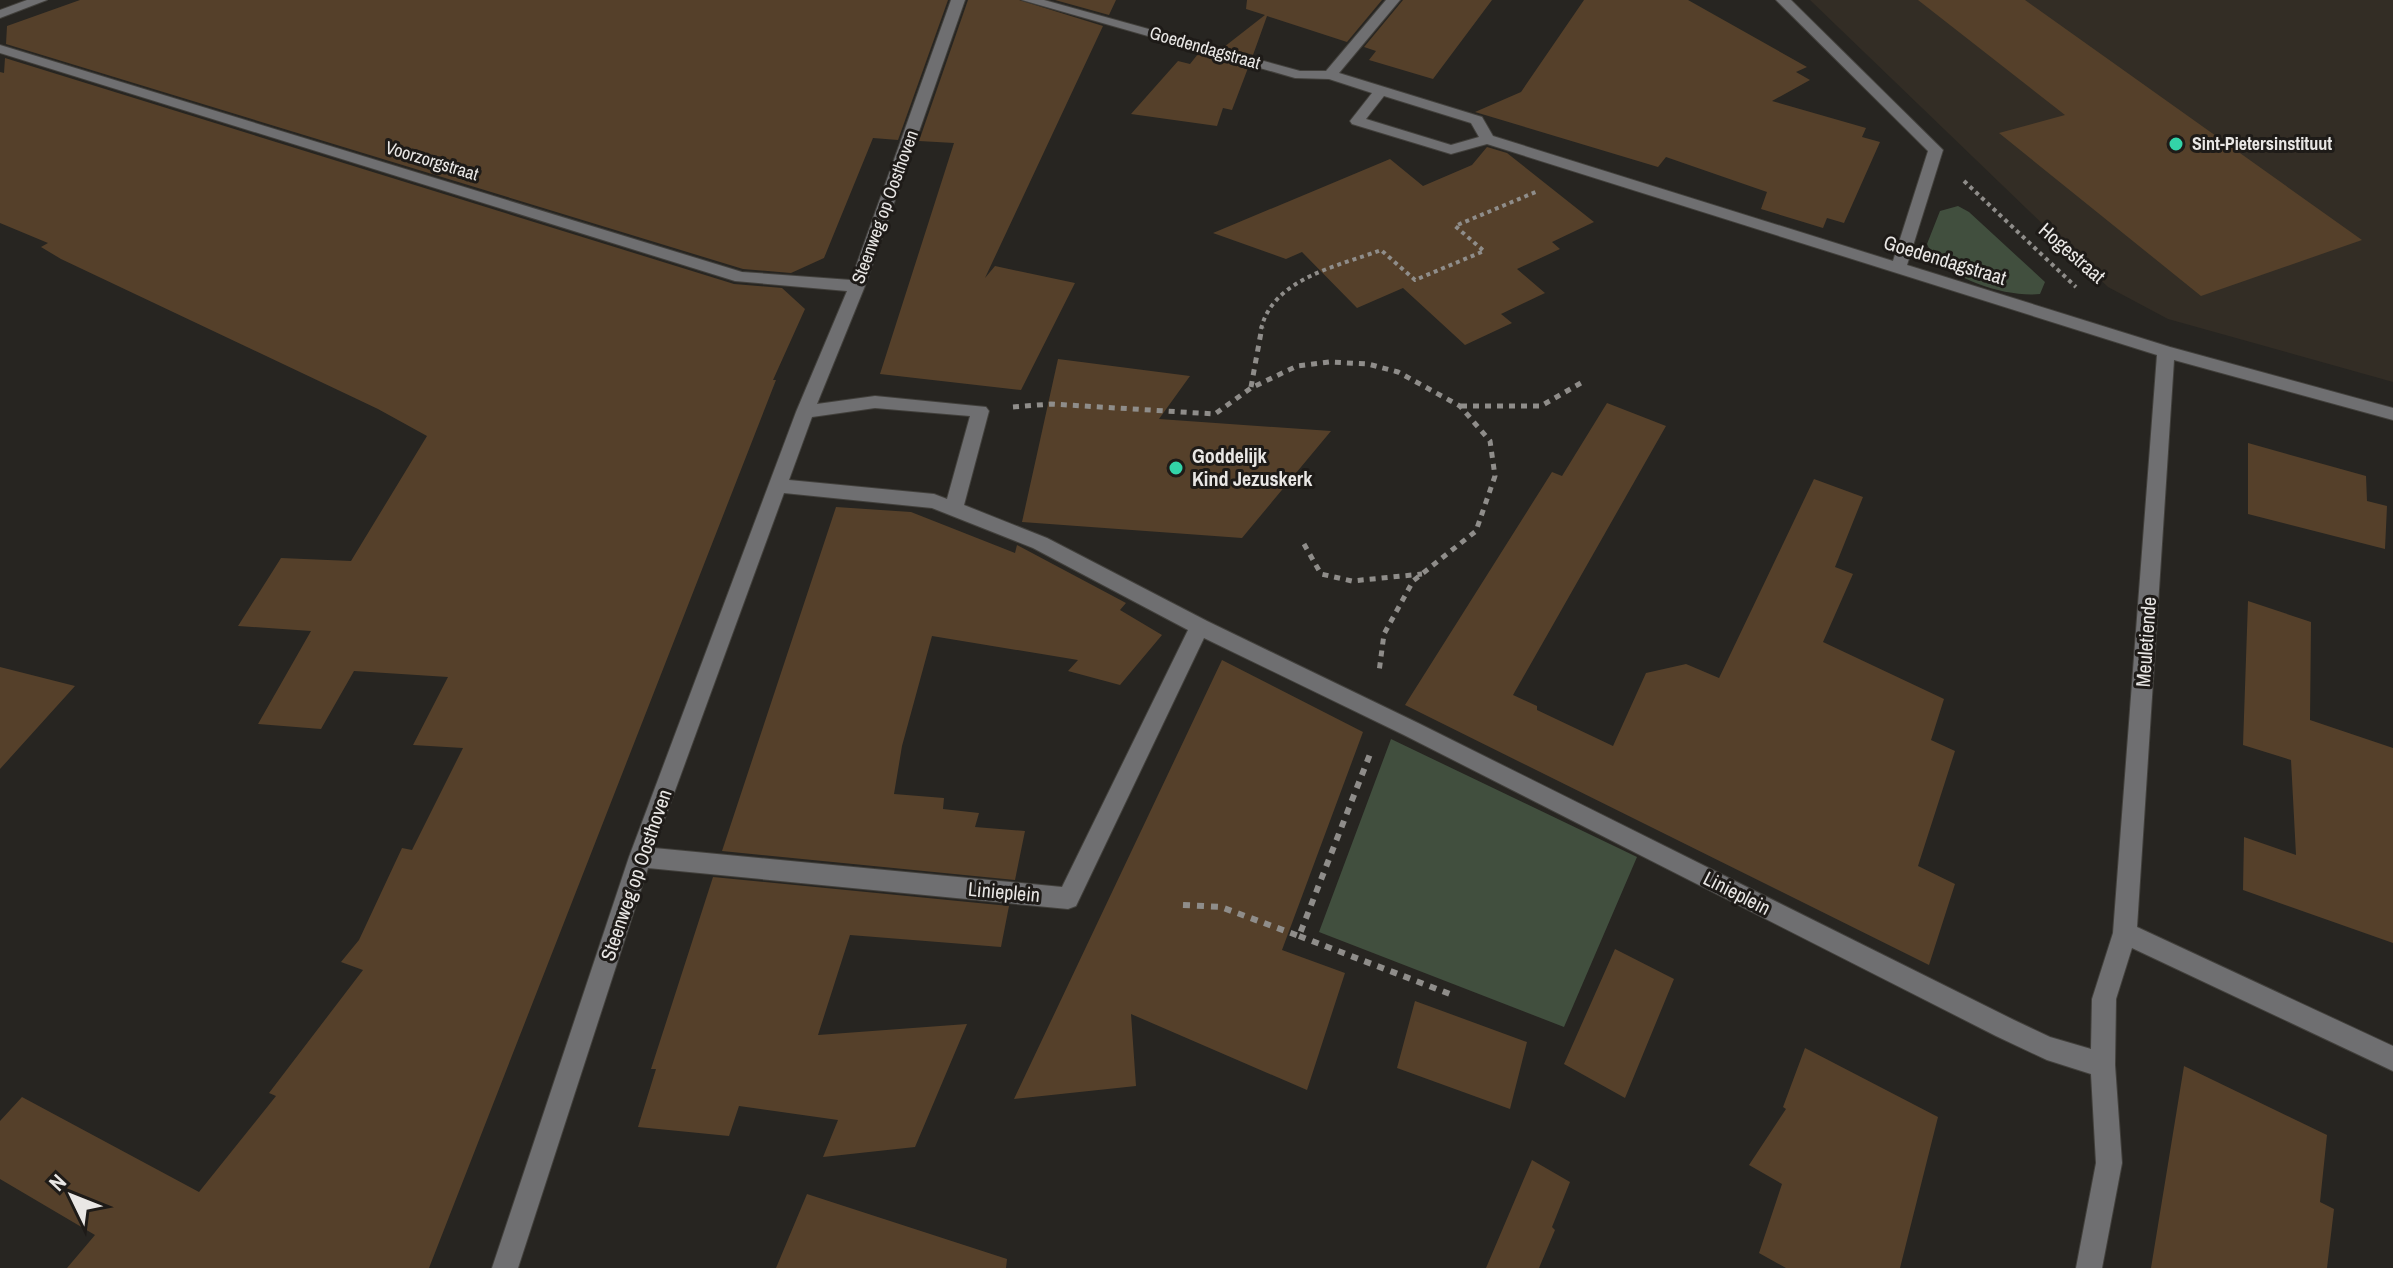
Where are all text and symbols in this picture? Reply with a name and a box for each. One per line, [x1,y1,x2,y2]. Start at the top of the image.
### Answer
street label: Goedendagstraat [1147,20,1263,75]
street label: Steenweg op Oosthoven [845,127,924,287]
place label: Sint-Pietersinstituut [2192,131,2332,156]
street label: Voorzorgstraat [383,135,482,187]
marker: Sint-Pietersinstituut [2167,135,2185,153]
street label: Hogestraat [2033,216,2112,289]
street label: Goedendagstraat [1881,228,2010,291]
place label: Goddelijk Kind Jezuskerk [1192,442,1313,492]
marker: Goddelijk Kind Jezuskerk [1167,459,1185,477]
street label: Meuletiende [2129,596,2162,688]
street label: Steenweg op Oosthoven [594,786,678,964]
street label: Linieplein [1699,864,1775,921]
street label: Linieplein [967,875,1041,908]
north arrow [32,1156,112,1236]
text: N [42,1167,73,1197]

